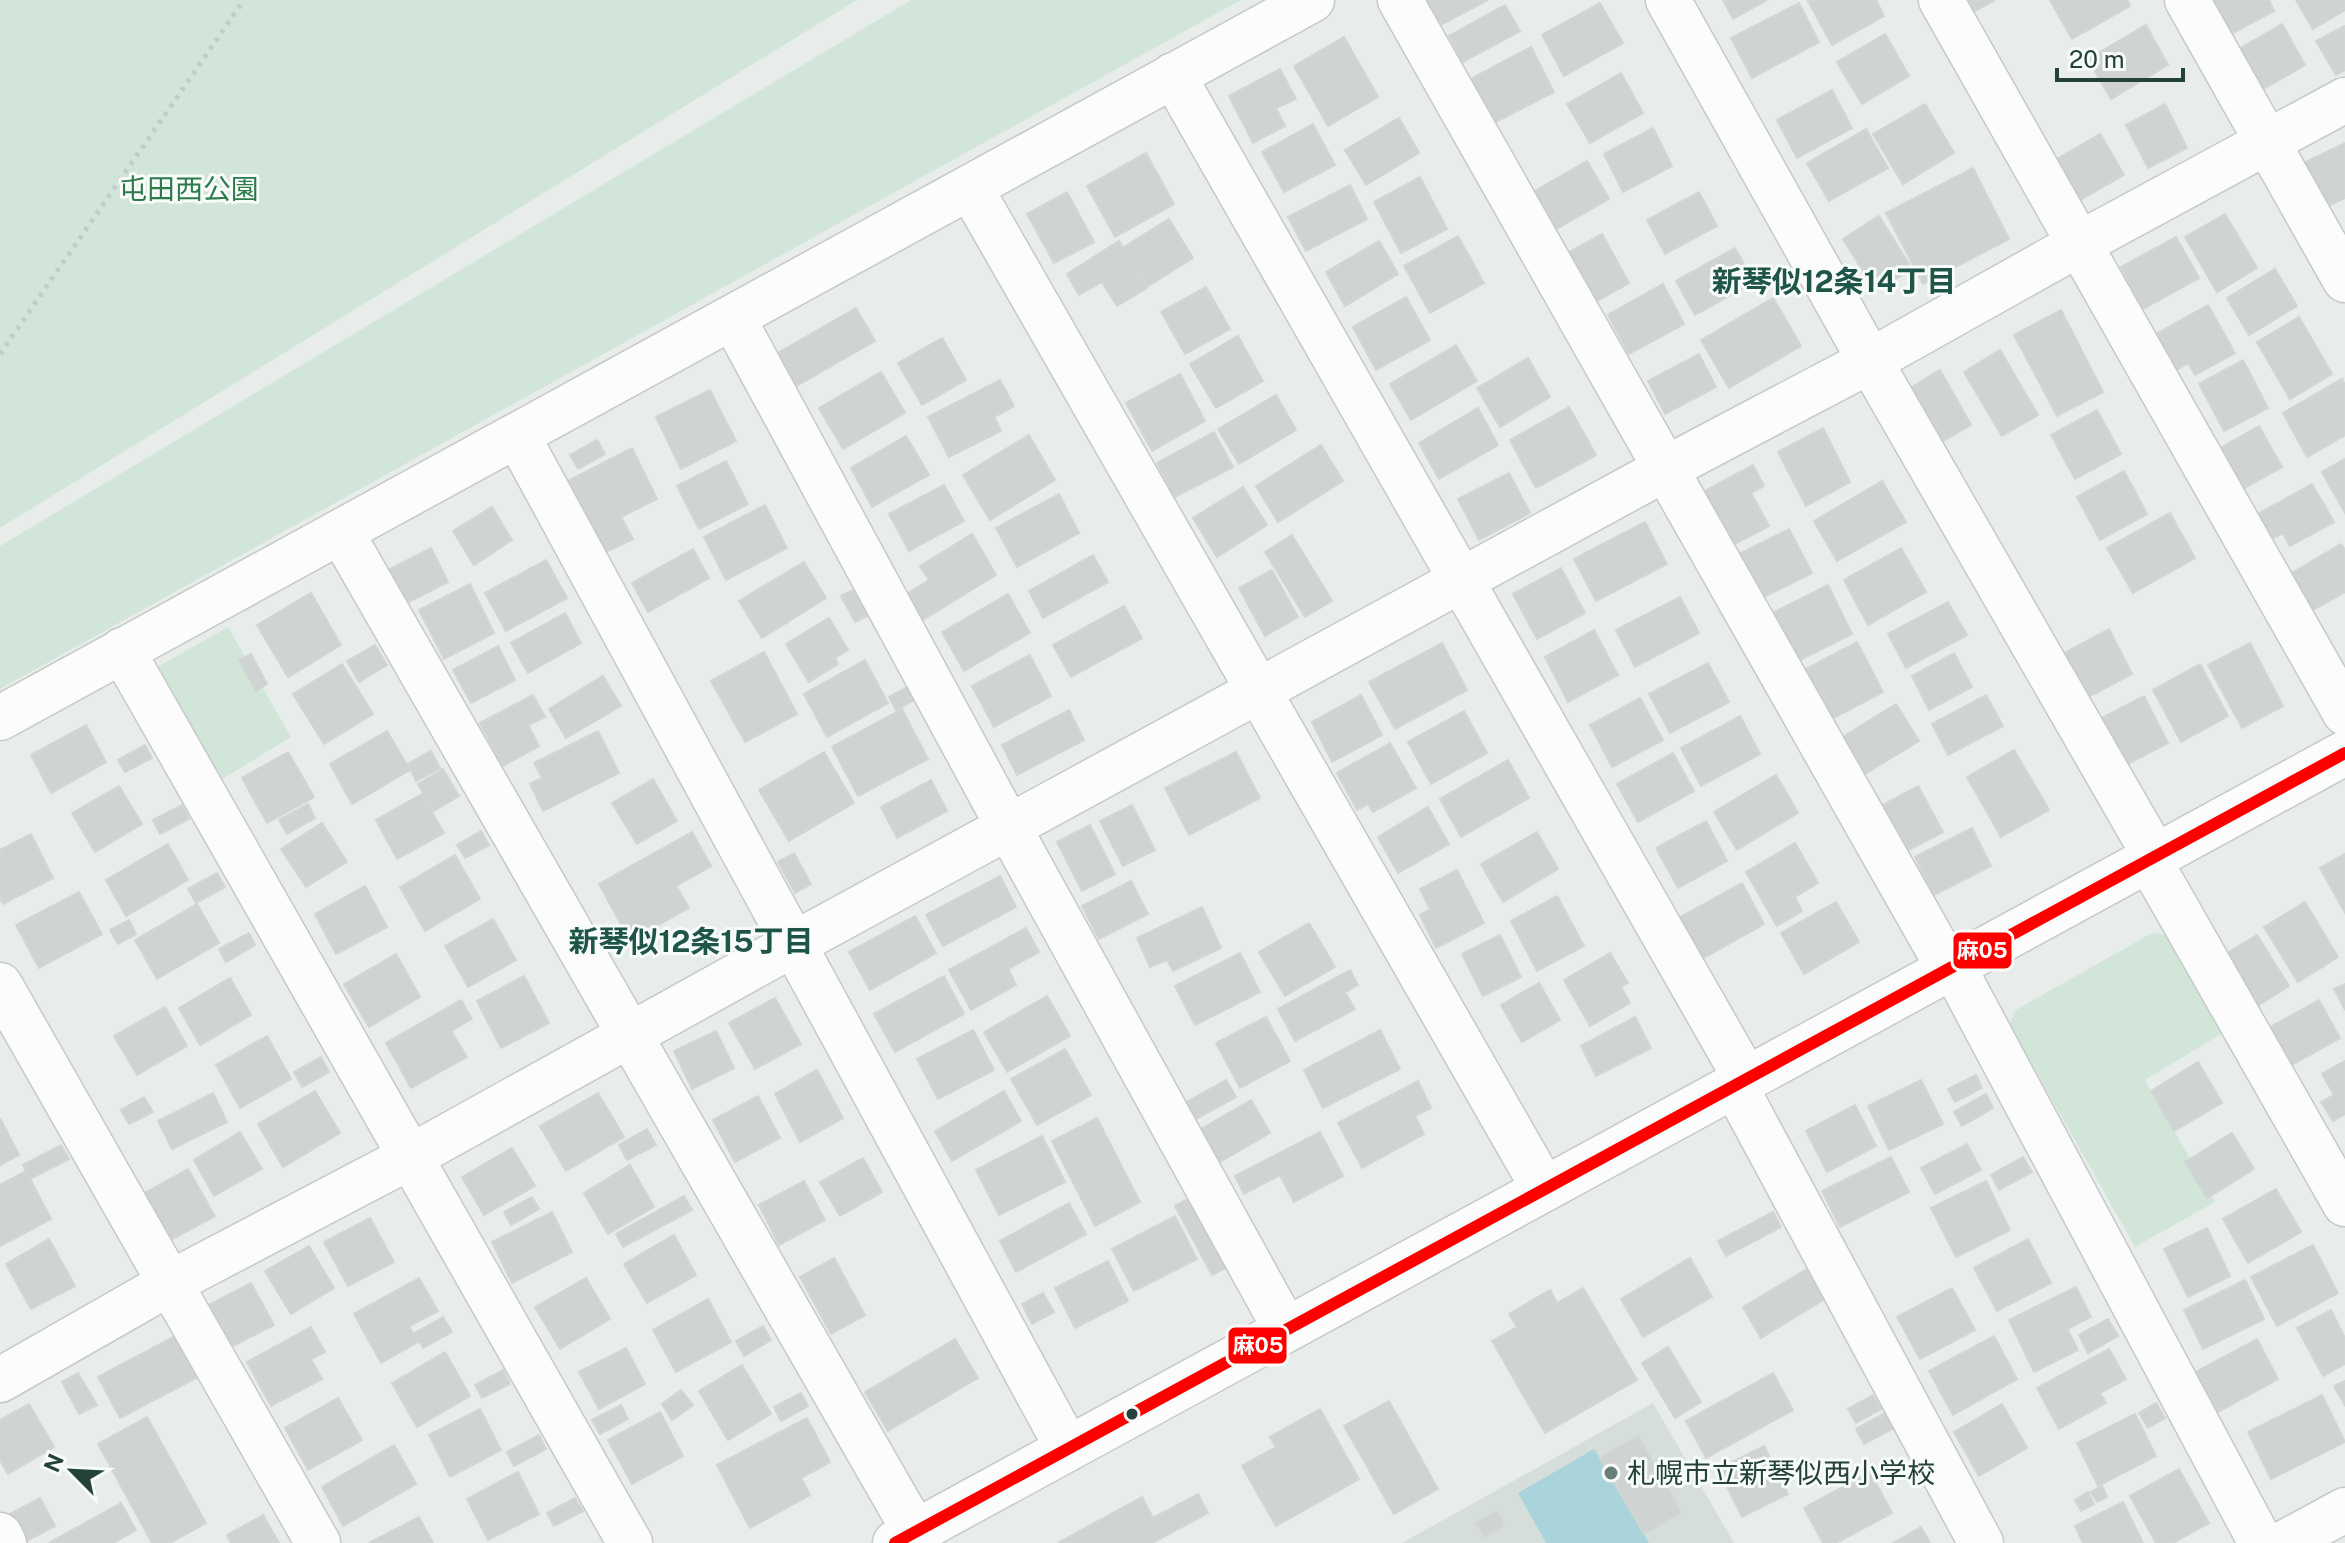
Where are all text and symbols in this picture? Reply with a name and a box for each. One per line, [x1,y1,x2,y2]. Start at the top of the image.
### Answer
scale bar [2057,32,2183,82]
text: 20 m [2069,45,2125,73]
park label: 屯田西公園 [119,172,259,205]
district label: 新琴似12条14丁目 [1712,263,1956,299]
district label: 新琴似12条15丁目 [569,923,813,959]
line badge: 麻05 [1952,931,2013,970]
text: 麻05 [1956,937,2008,963]
line badge: 麻05 [1227,1326,1288,1365]
text: 麻05 [1232,1332,1284,1358]
unlabelled marker [1124,1406,1140,1422]
north arrow [32,1431,112,1511]
text: N [38,1450,69,1476]
place label: 札幌市立新琴似西小学校 [1627,1456,1935,1489]
marker: 札幌市立新琴似西小学校 [1602,1464,1620,1482]

